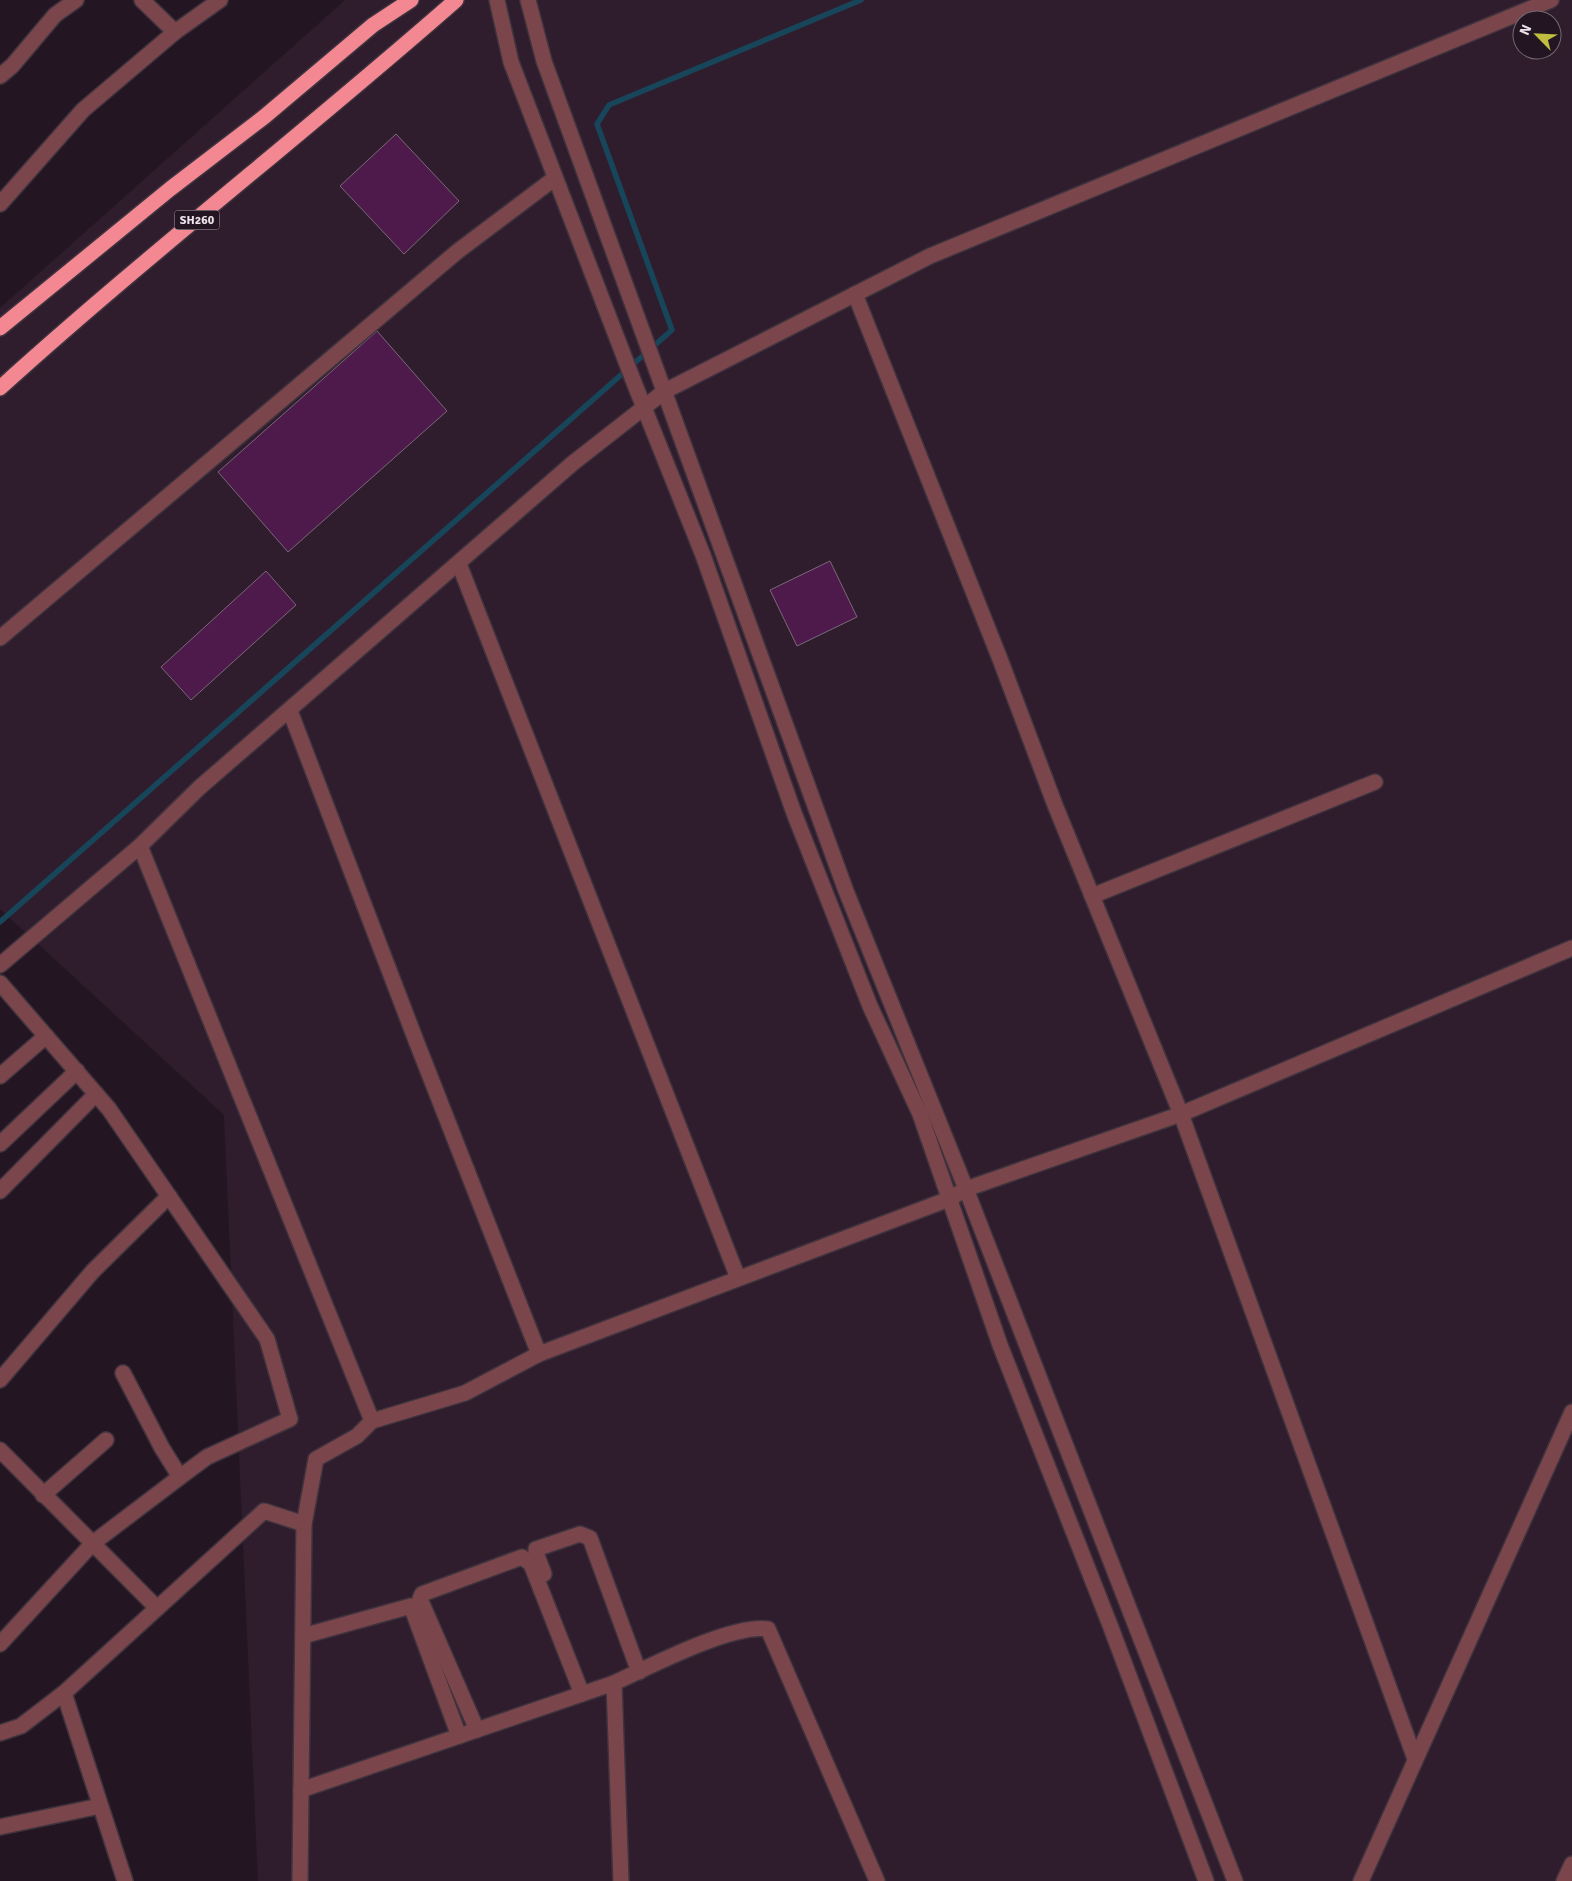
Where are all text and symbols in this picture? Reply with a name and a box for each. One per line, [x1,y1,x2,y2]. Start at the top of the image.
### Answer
north arrow [1512,10,1562,60]
text: N [1516,22,1535,38]
road number: SH260 [174,210,220,230]

